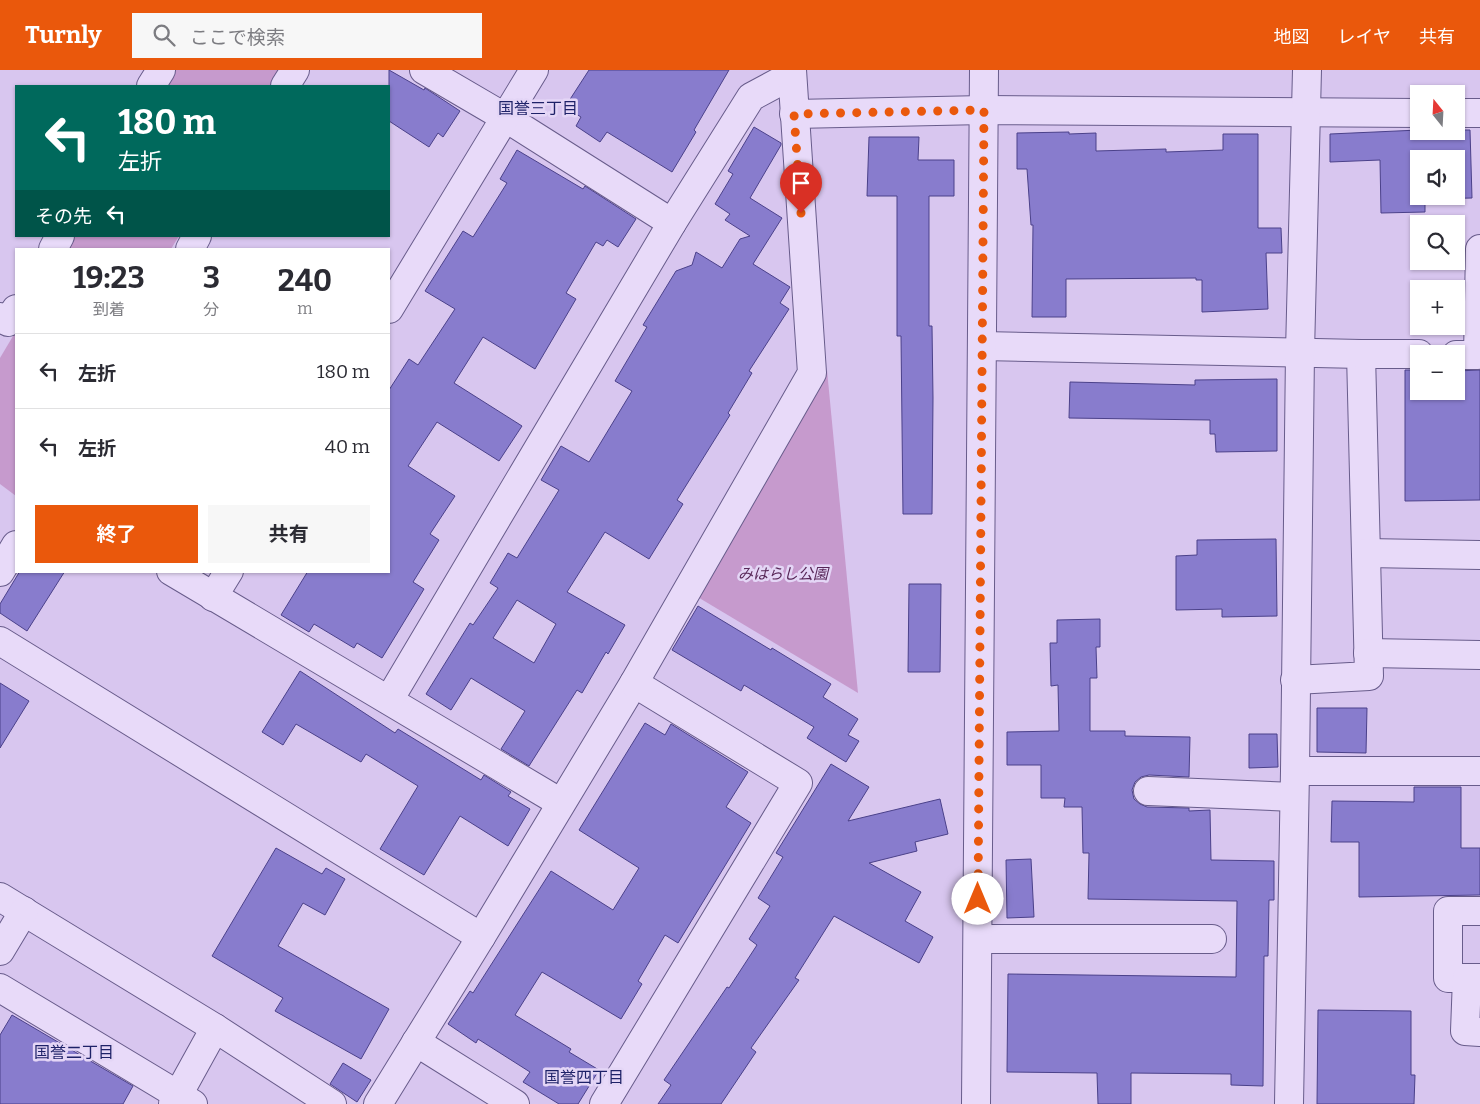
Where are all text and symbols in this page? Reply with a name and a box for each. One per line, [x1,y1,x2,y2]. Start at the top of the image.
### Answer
search box [132,13,482,58]
text: Turnly [25,21,102,49]
icon: search [150,21,178,49]
text: ここで検索 [190,26,285,49]
text: 地図 [1274,26,1310,48]
text: レイヤ [1338,26,1391,48]
text: 共有 [1419,26,1455,48]
north arrow [1410,85,1465,140]
map controls [1410,85,1465,400]
district label: 国誉三丁目 [498,99,578,118]
text: 180 m [118,101,216,143]
icon: left [35,105,100,170]
text: 左折 [118,148,162,175]
button: sound [1410,150,1465,205]
pin [780,162,822,213]
icon: arrive [787,169,815,197]
icon: left [102,200,130,228]
text: その先 [35,205,92,228]
button: search [1410,215,1465,270]
text: 19:23 [73,260,145,296]
text: 3 [203,260,220,296]
text: 240 [278,263,332,299]
button: + [1410,280,1465,335]
text: m [297,299,313,318]
text: 到着 [93,300,125,319]
text: 分 [203,300,219,319]
button: − [1410,345,1465,400]
icon: left [35,357,63,385]
text: 180 m [317,360,370,383]
text: 左折 [78,362,116,385]
icon: left [35,432,63,460]
text: 40 m [325,435,370,458]
text: 左折 [78,437,116,460]
button: 終了 [35,505,198,563]
button: 共有 [208,505,370,563]
park label: みはらし公園 [738,565,830,583]
position arrow [951,872,1003,924]
district label: 国誉二丁目 [34,1043,114,1062]
district label: 国誉四丁目 [544,1068,624,1087]

